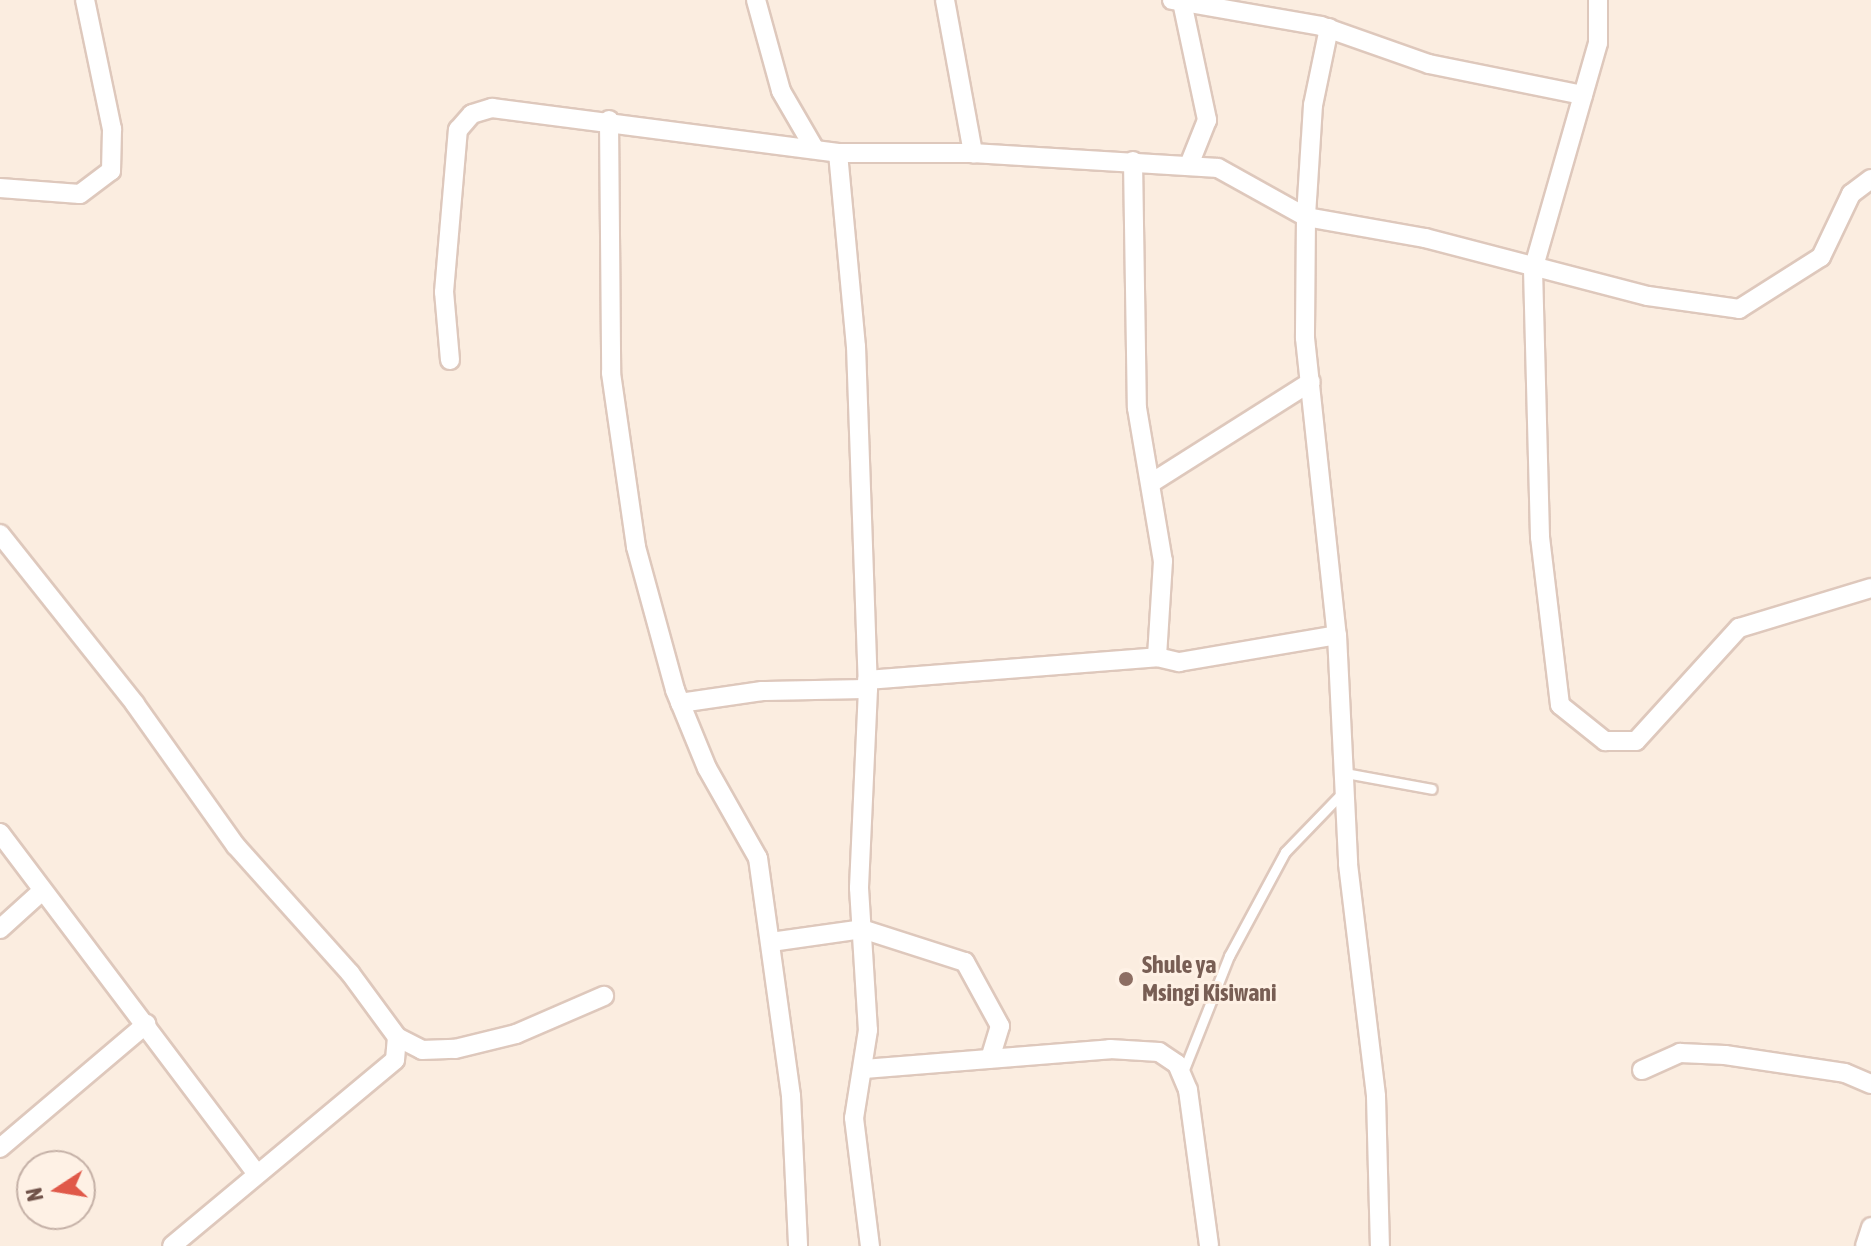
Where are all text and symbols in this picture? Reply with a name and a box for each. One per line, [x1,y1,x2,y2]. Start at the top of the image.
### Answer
place label: Shule ya Msingi Kisiwani [1142,951,1277,1007]
marker: Shule ya Msingi Kisiwani [1117,970,1135,988]
north arrow [16,1150,96,1230]
text: N [20,1186,49,1204]

